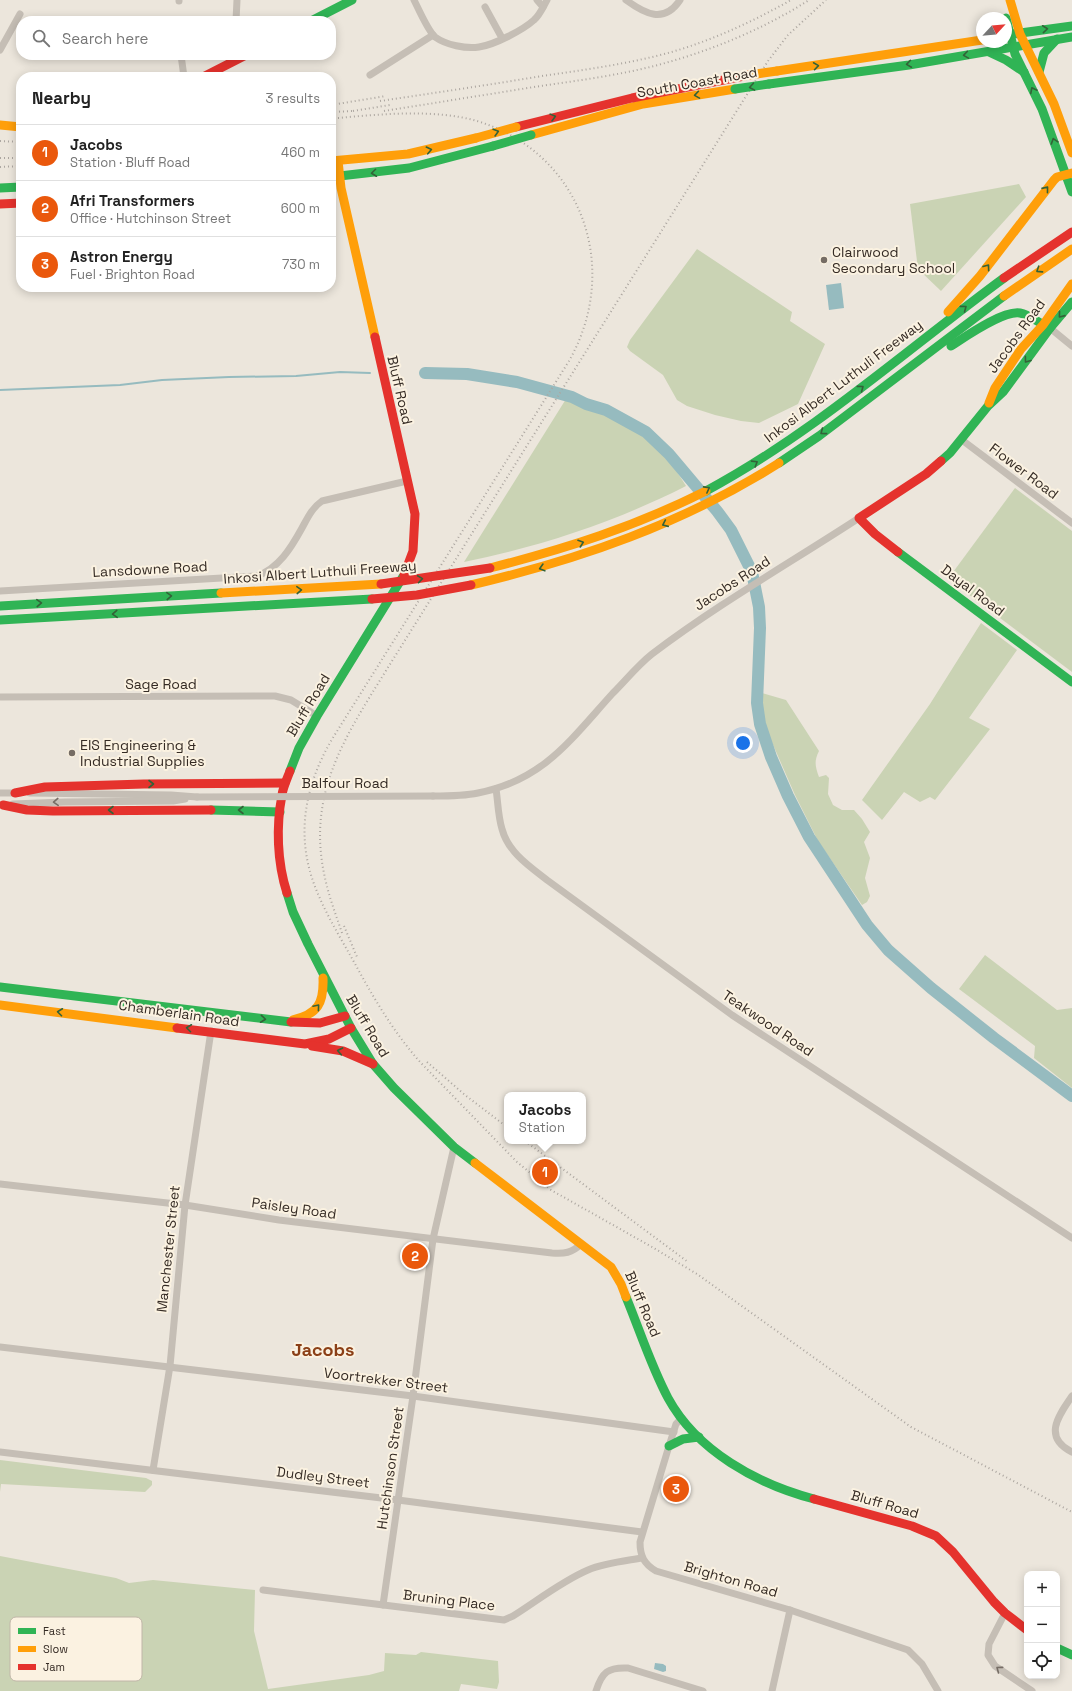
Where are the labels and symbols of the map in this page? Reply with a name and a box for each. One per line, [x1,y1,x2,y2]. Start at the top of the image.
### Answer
north arrow [976,12,1012,48]
one-way arrow [1042,24,1048,33]
one-way arrow [963,51,969,59]
one-way arrow [906,59,912,68]
one-way arrow [813,62,819,71]
street label: South Coast Road [636,63,758,101]
one-way arrow [749,82,755,90]
one-way arrow [1030,87,1038,95]
one-way arrow [694,90,700,99]
one-way arrow [549,113,556,122]
one-way arrow [493,129,499,137]
one-way arrow [1051,138,1059,145]
one-way arrow [426,147,432,155]
one-way arrow [371,168,377,177]
one-way arrow [1041,186,1048,194]
place label: Clairwood Secondary School [832,243,955,277]
marker: Clairwood Secondary School [819,255,829,265]
one-way arrow [982,264,990,271]
one-way arrow [1036,266,1043,273]
street label: Jacobs Road [983,295,1049,377]
one-way arrow [959,306,966,313]
one-way arrow [1059,311,1066,318]
street label: Inkosi Albert Luthuli Freeway [760,316,926,446]
street label: Bluff Road [383,354,417,426]
one-way arrow [1025,355,1032,362]
one-way arrow [857,386,864,393]
one-way arrow [820,427,827,435]
street label: Flower Road [986,439,1062,503]
one-way arrow [751,460,758,467]
one-way arrow [703,487,710,494]
one-way arrow [661,519,669,527]
one-way arrow [578,539,585,548]
street label: Jacobs Road [691,552,773,614]
street label: Inkosi Albert Luthuli Freeway [223,556,417,588]
street label: Lansdowne Road [92,557,208,581]
street label: Dayal Road [938,560,1008,620]
one-way arrow [539,563,546,572]
one-way arrow [417,575,423,584]
one-way arrow [296,585,302,594]
one-way arrow [166,592,172,601]
one-way arrow [36,599,42,608]
one-way arrow [112,609,118,618]
street label: Bluff Road [282,670,334,740]
street label: Sage Road [125,675,197,693]
your location [733,733,753,753]
place label: EIS Engineering & Industrial Supplies [80,736,205,770]
marker: EIS Engineering & Industrial Supplies [67,748,77,758]
street label: Balfour Road [301,774,389,792]
one-way arrow [148,780,154,788]
one-way arrow [53,798,59,806]
one-way arrow [108,806,114,814]
one-way arrow [238,806,244,814]
street label: Teakwood Road [719,986,817,1060]
street label: Bluff Road [342,991,394,1061]
street label: Chamberlain Road [117,996,241,1030]
one-way arrow [312,1005,319,1012]
one-way arrow [57,1007,63,1016]
one-way arrow [260,1014,266,1023]
one-way arrow [186,1024,192,1033]
one-way arrow [337,1047,343,1056]
pin: 1 [532,1157,558,1187]
street label: Manchester Street [152,1185,184,1313]
street label: Paisley Road [250,1193,338,1223]
pin: 2 [402,1241,428,1271]
street label: Bluff Road [621,1268,665,1340]
district label: Jacobs [291,1338,355,1361]
street label: Voortrekker Street [323,1363,449,1397]
street label: Hutchinson Street [372,1405,408,1531]
street label: Dudley Street [275,1462,371,1492]
pin: 3 [663,1474,689,1504]
street label: Bluff Road [849,1486,921,1522]
street label: Brighton Road [682,1557,780,1601]
street label: Bruning Place [402,1585,496,1615]
legend [10,1617,142,1681]
text: Fast [43,1624,66,1638]
text: Slow [43,1642,68,1656]
text: Jam [43,1660,65,1674]
one-way arrow [997,1667,1004,1674]

